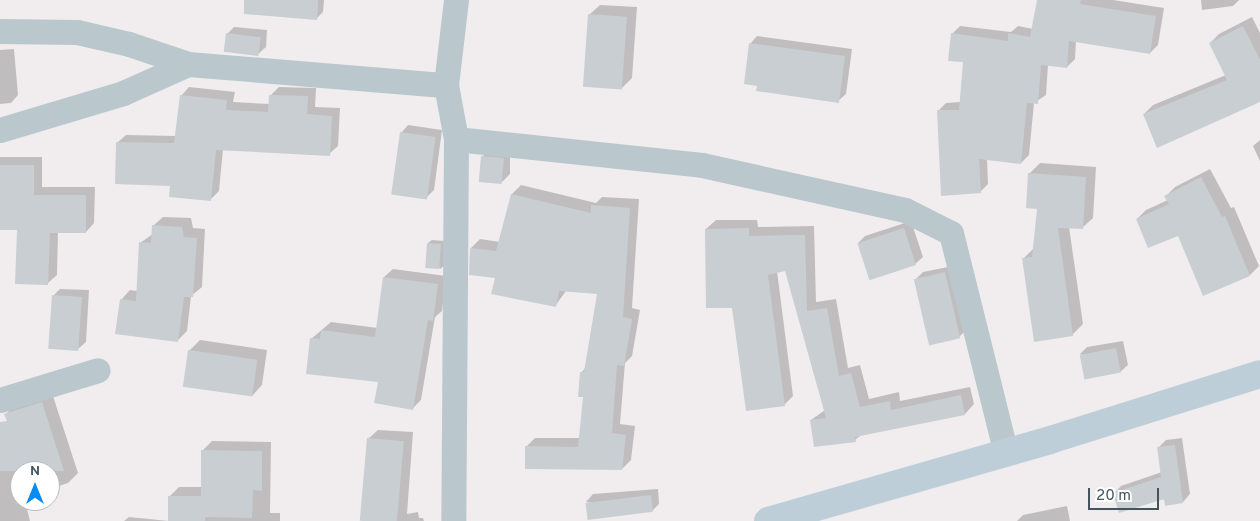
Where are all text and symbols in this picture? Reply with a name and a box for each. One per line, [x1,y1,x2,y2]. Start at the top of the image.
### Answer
north arrow [10,461,60,511]
text: N [30,463,40,480]
scale bar [1090,478,1161,510]
text: 20 m [1096,487,1131,506]

